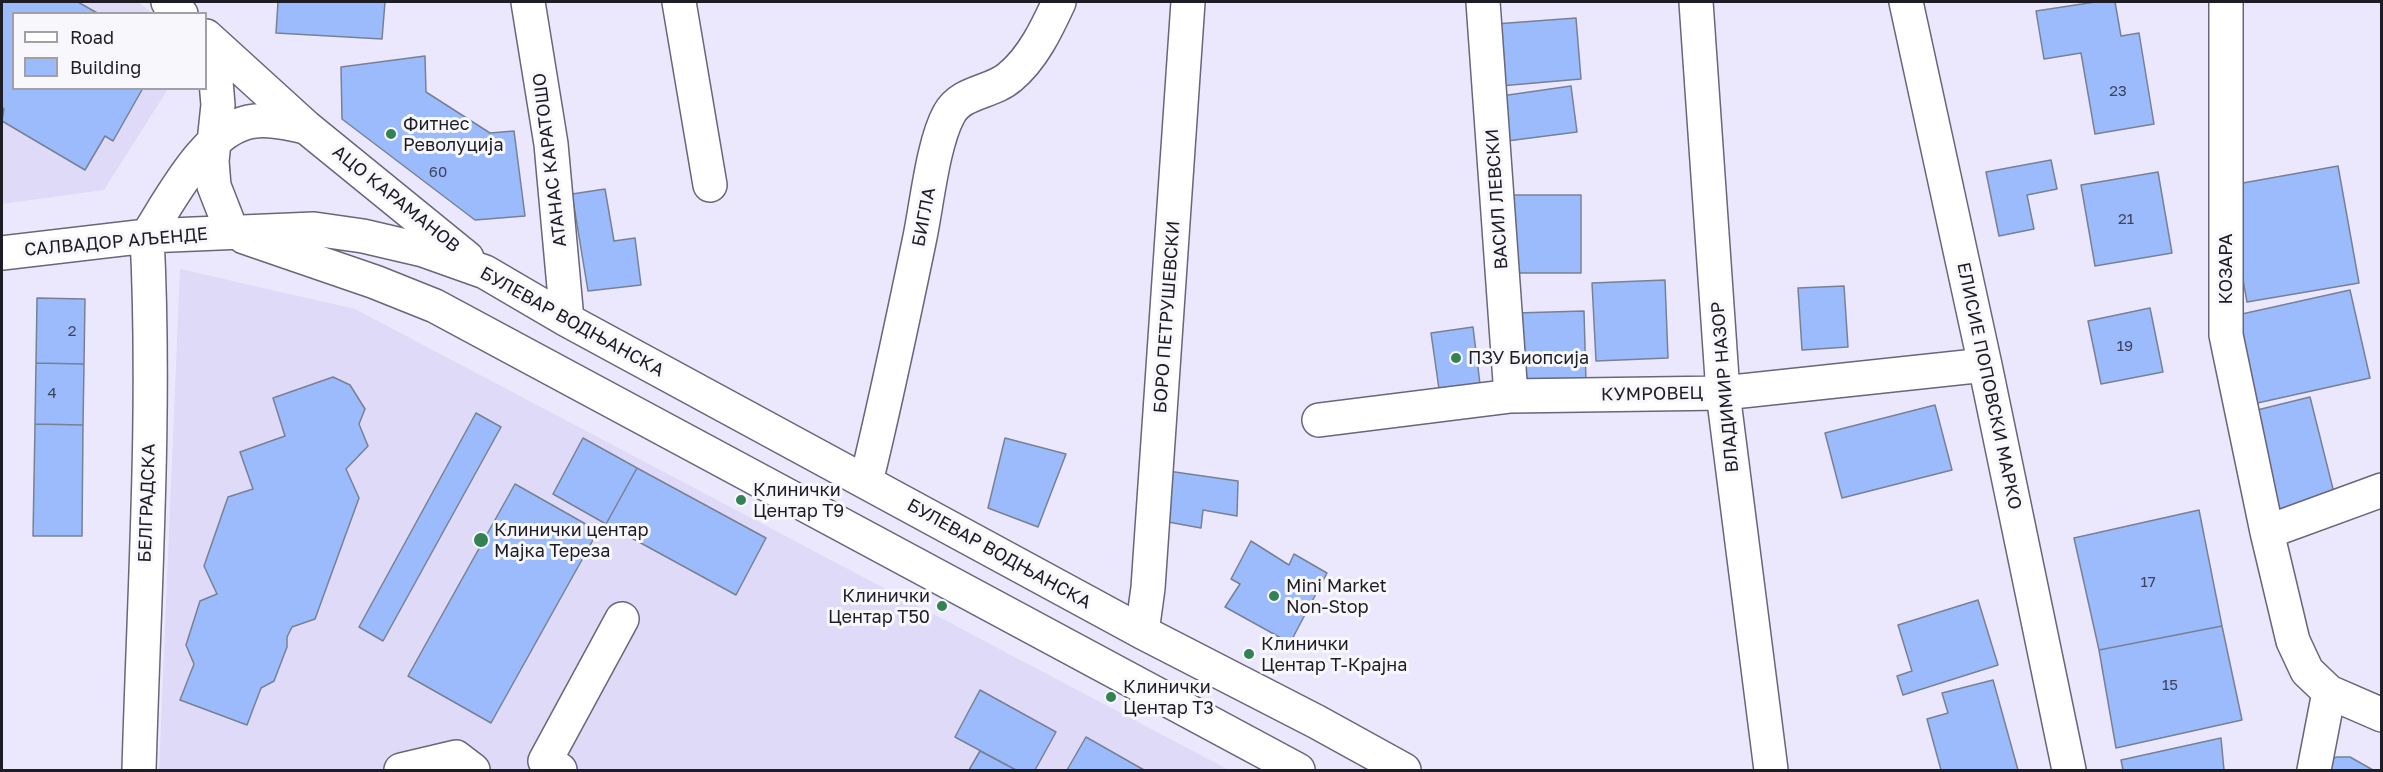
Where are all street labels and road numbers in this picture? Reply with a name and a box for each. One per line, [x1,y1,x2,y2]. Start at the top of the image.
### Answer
street label: АТАНАС КАРАТОШО [529,72,571,248]
street label: ВАСИЛ ЛЕВСКИ [1481,128,1513,270]
street label: АЦО КАРАМАНОВ [328,141,464,257]
street label: БИГЛА [908,186,940,248]
street label: БОРО ПЕТРУШЕВСКИ [1149,220,1185,414]
street label: САЛВАДОР АЉЕНДЕ [23,223,209,261]
street label: КОЗАРА [2215,233,2237,305]
street label: ЕЛИСИЕ ПОПОВСКИ МАРКО [1952,260,2026,512]
street label: БУЛЕВАР ВОДЊАНСКА [476,262,668,382]
street label: ВЛАДИМИР НАЗОР [1707,301,1743,473]
street label: КУМРОВЕЦ [1601,382,1703,406]
street label: БЕЛГРАДСКА [134,443,160,563]
street label: БУЛЕВАР ВОДЊАНСКА [903,494,1095,614]

